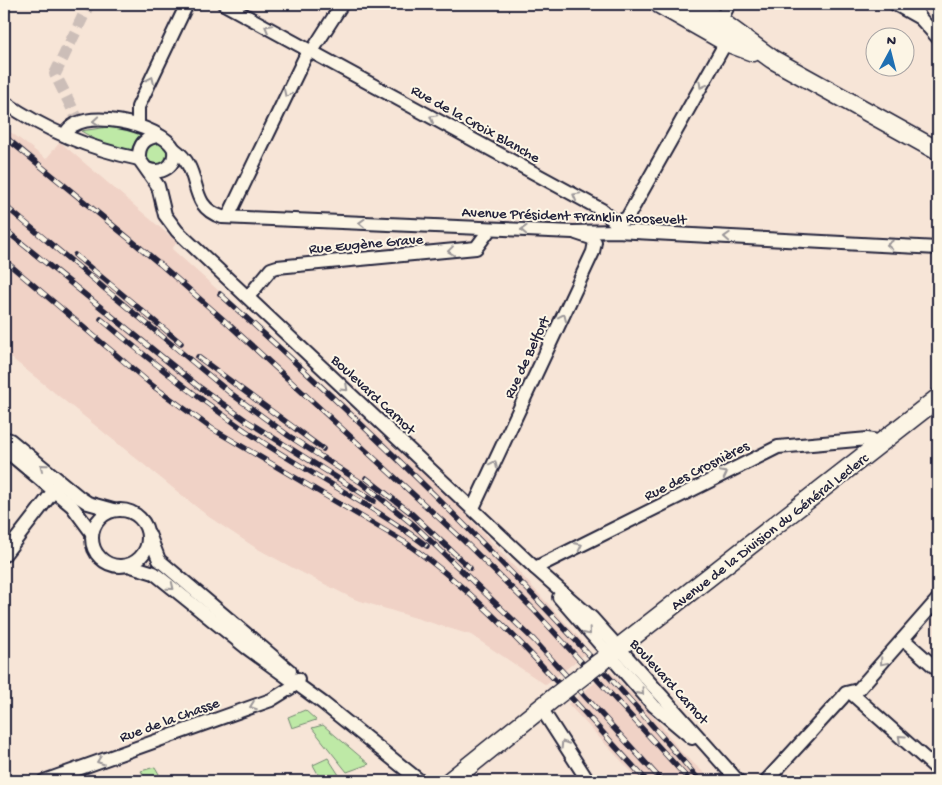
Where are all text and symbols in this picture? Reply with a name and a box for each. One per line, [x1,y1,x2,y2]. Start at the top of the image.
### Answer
one-way arrow [264,24,273,34]
north arrow [864,28,914,78]
text: N [886,33,897,51]
one-way arrow [144,76,155,85]
one-way arrow [698,79,708,88]
street label: Rue de la Croix Blanche [407,82,543,168]
one-way arrow [283,89,294,98]
one-way arrow [429,114,438,124]
one-way arrow [91,115,99,126]
one-way arrow [572,192,581,202]
street label: Avenue Président Franklin Roosevelt [461,204,689,230]
one-way arrow [357,218,365,229]
one-way arrow [520,225,528,235]
street label: Rue Eugène Grave [308,231,424,259]
one-way arrow [723,231,731,242]
one-way arrow [885,240,893,250]
one-way arrow [447,245,455,255]
street label: Rue de Belfort [501,312,556,402]
one-way arrow [557,313,568,322]
street label: Boulevard Carnot [326,351,420,440]
one-way arrow [339,382,348,391]
street label: Rue des Crosnières [641,437,753,506]
street label: Avenue de la Division du Général Leclerc [668,449,873,615]
one-way arrow [488,460,498,469]
one-way arrow [40,464,49,472]
one-way arrow [719,470,728,480]
one-way arrow [574,542,583,552]
one-way arrow [165,581,174,589]
one-way arrow [583,627,592,636]
street label: Boulevard Carnot [625,635,713,730]
one-way arrow [881,656,889,665]
one-way arrow [635,686,644,695]
street label: Rue de la Chasse [117,694,222,747]
one-way arrow [249,700,258,710]
one-way arrow [898,735,907,744]
one-way arrow [561,741,571,750]
one-way arrow [96,755,105,765]

